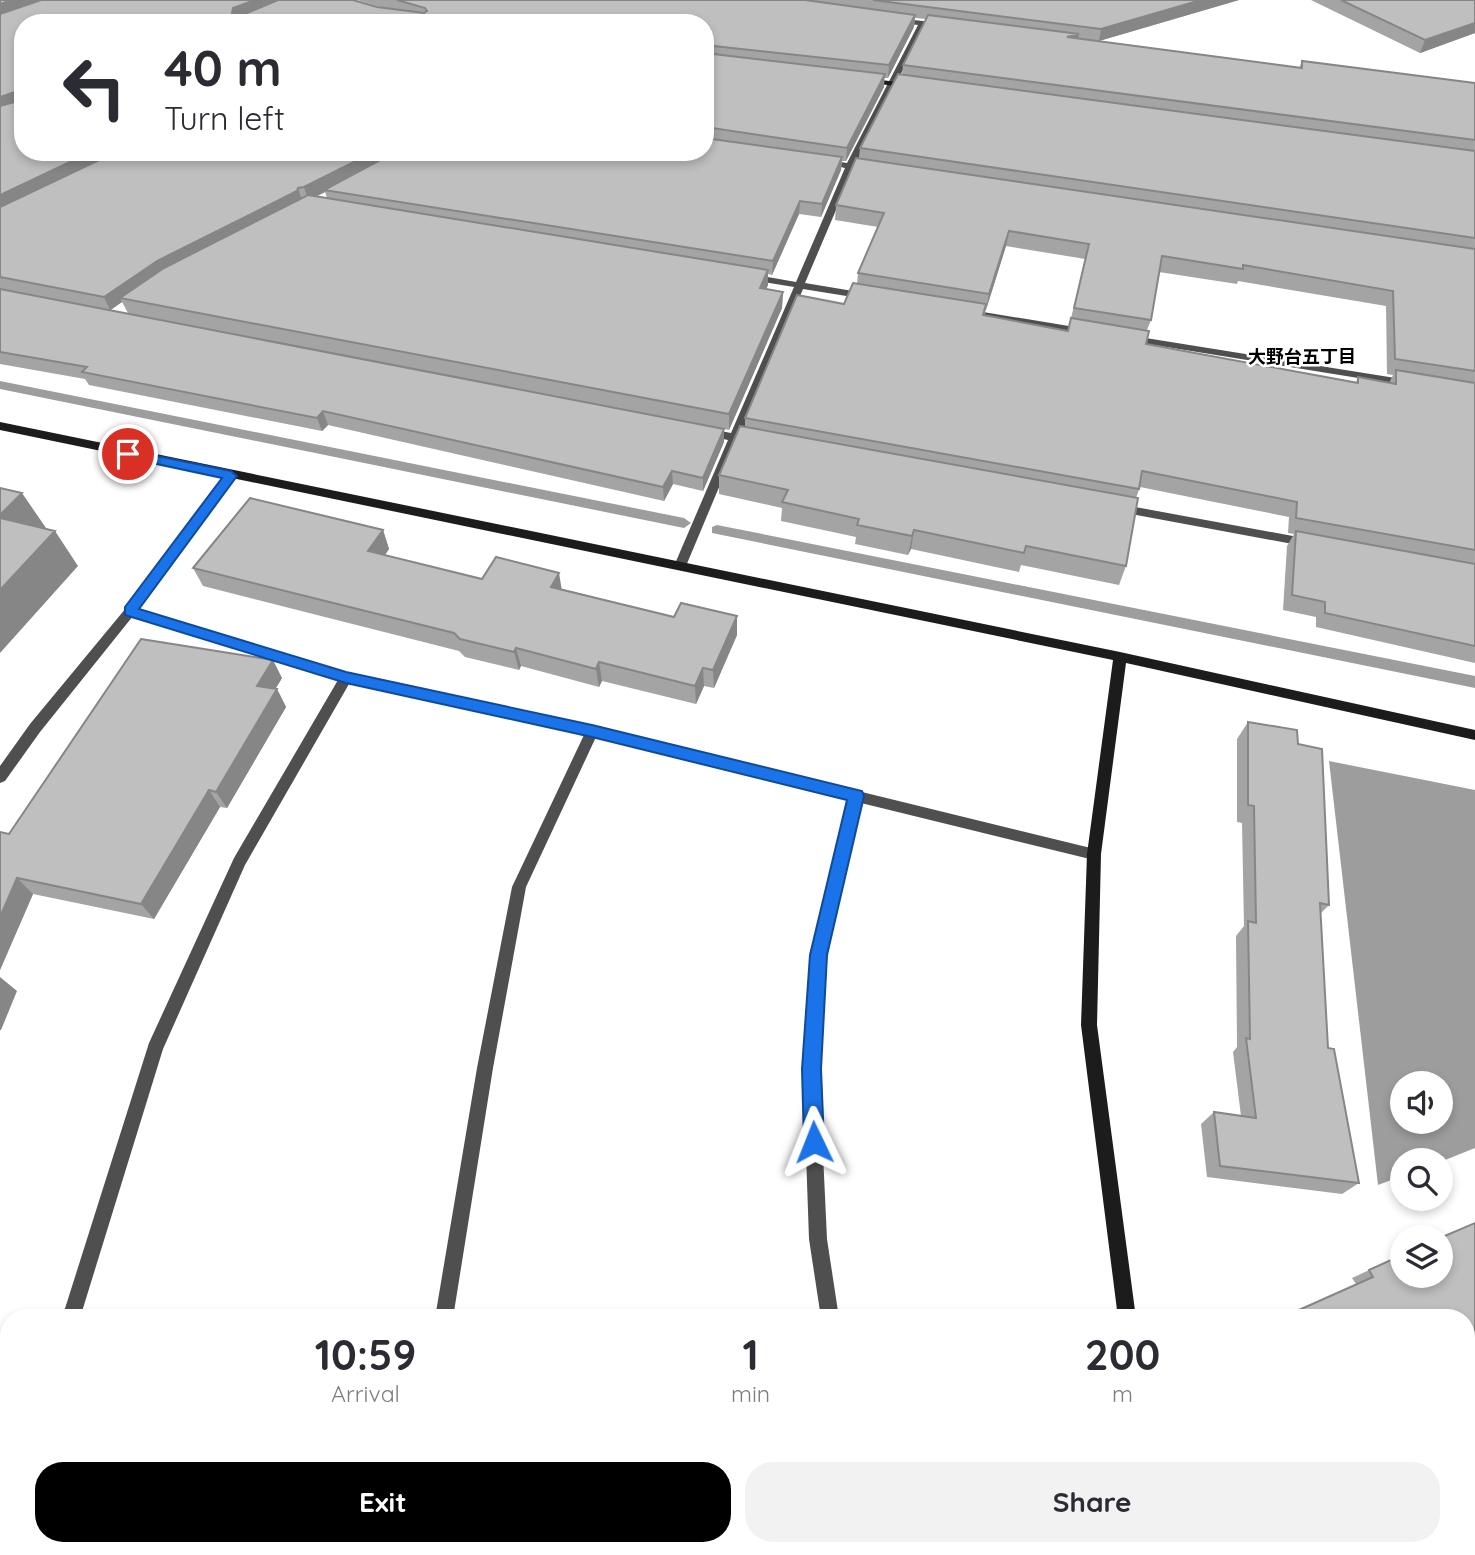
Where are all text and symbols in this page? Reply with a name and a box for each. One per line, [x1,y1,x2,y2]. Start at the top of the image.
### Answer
text: 40 m [164,37,282,98]
icon: left [49,42,140,133]
text: Turn left [164,98,285,138]
district label: 大野台五丁目 [1248,345,1356,368]
pin [98,424,158,484]
icon: arrive [109,435,147,473]
map controls [1390,1071,1453,1288]
button: sound [1390,1071,1453,1134]
position arrow [777,1105,851,1179]
button: search [1390,1148,1453,1211]
button: layers [1390,1225,1453,1288]
text: 10:59 [315,1328,416,1381]
text: 1 [742,1328,759,1381]
text: 200 [1085,1328,1160,1381]
text: Arrival [331,1379,400,1408]
text: min [731,1379,770,1408]
text: m [1112,1379,1133,1408]
button: Exit [35,1462,731,1542]
button: Share [745,1462,1440,1542]

